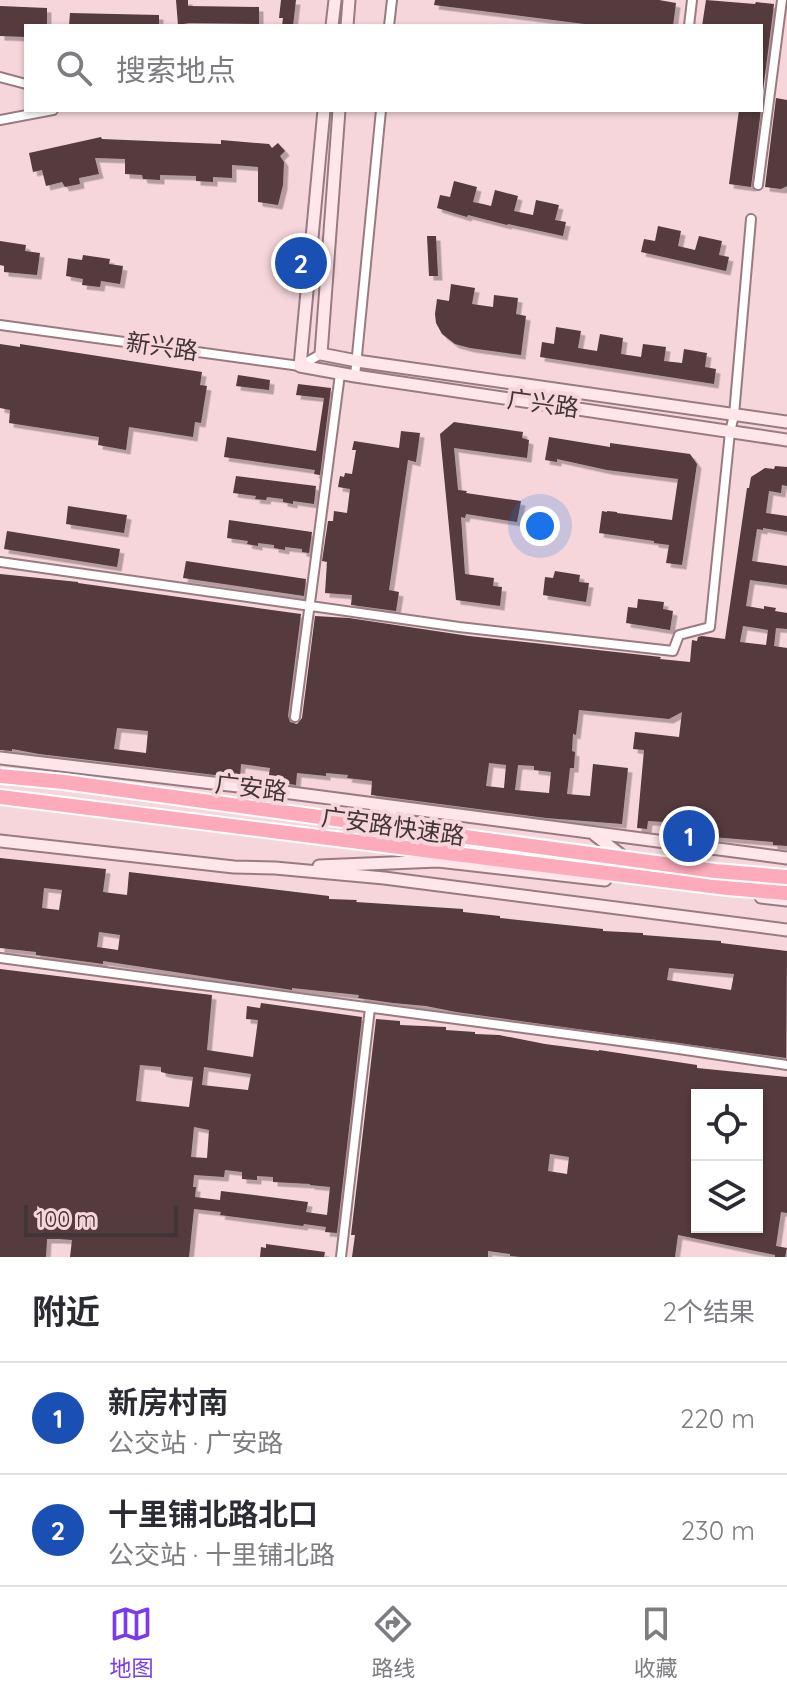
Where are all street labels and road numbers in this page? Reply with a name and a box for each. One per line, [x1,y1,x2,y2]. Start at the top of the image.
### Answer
street label: 新兴路 [124,326,200,366]
street label: 广兴路 [505,383,581,423]
street label: 广安路 [214,768,289,806]
street label: 广安路快速路 [320,801,467,851]

